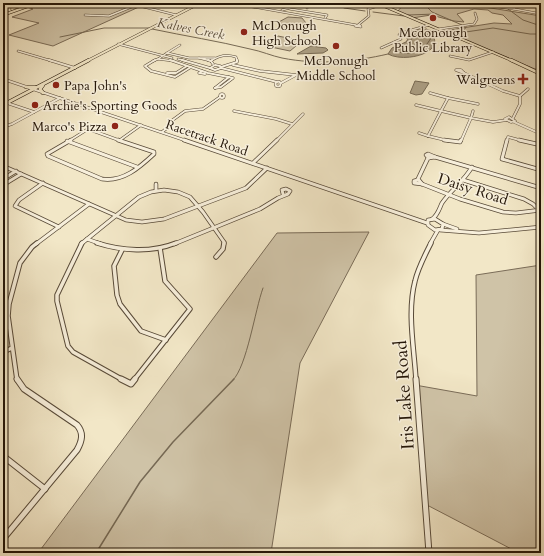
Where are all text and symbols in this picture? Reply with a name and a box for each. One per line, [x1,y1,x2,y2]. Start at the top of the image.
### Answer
marker: Mcdonough Public Library [428,13,438,23]
water label: Kalves Creek [156,14,227,44]
place label: McDonugh High School [252,17,322,50]
place label: Mcdonough Public Library [394,24,472,57]
marker: McDonugh High School [239,27,249,37]
marker: McDonugh Middle School [331,41,341,51]
place label: McDonugh Middle School [296,52,376,85]
place label: Walgreens [455,71,515,89]
marker: Walgreens [518,74,528,84]
place label: Papa John's [64,77,127,95]
marker: Papa John's [51,80,61,90]
place label: Archie's Sporting Goods [43,97,177,115]
marker: Archie's Sporting Goods [30,100,40,110]
street label: Racetrack Road [163,115,250,160]
place label: Marco's Pizza [32,118,107,136]
marker: Marco's Pizza [110,121,120,131]
street label: Daisy Road [435,168,511,210]
street label: Iris Lake Road [388,339,421,450]

